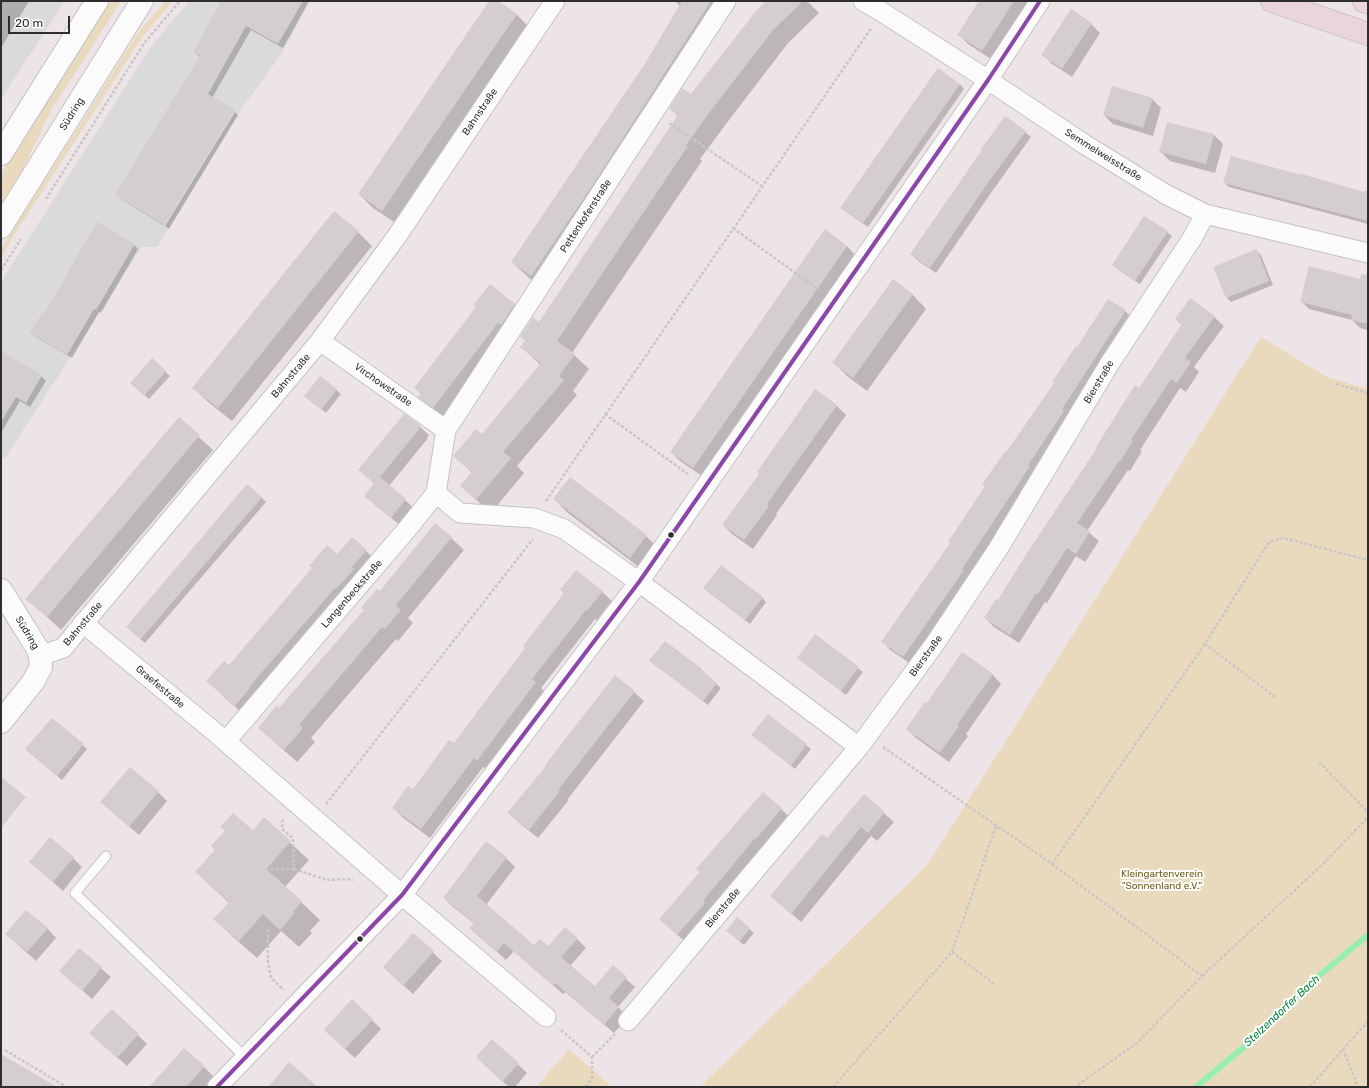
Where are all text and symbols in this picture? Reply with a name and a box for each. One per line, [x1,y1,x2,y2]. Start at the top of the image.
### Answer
scale bar [10,8,72,34]
text: 20 m [15,16,43,30]
street label: Bahnstraße [460,86,500,138]
street label: Südring [57,95,87,133]
street label: Semmelweisstraße [1062,126,1144,184]
street label: Pettenkoferstraße [558,177,614,255]
street label: Bahnstraße [269,351,313,401]
street label: Bierstraße [1081,358,1117,406]
street label: Virchowstraße [352,361,414,409]
unlabelled marker [666,530,676,540]
street label: Langenbeckstraße [319,557,385,631]
street label: Bahnstraße [61,599,105,649]
street label: Südring [12,614,42,652]
street label: Bierstraße [907,633,945,679]
street label: Graefestraße [133,663,187,711]
park label: Kleingartenverein "Sonnenland e.V." [1121,868,1203,892]
street label: Bierstraße [703,886,743,930]
unlabelled marker [355,934,365,944]
water label: Stelzendorfer Bach [1241,972,1323,1050]

